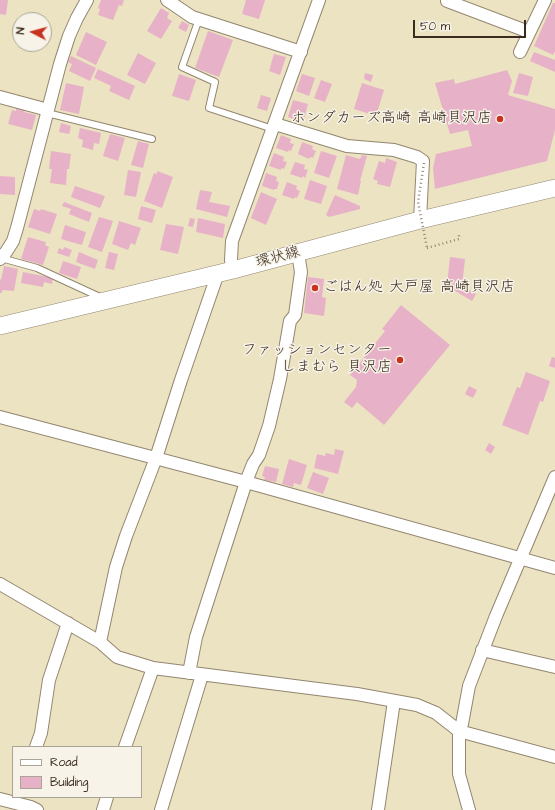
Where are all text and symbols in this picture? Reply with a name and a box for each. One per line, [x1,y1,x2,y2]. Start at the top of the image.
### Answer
north arrow [12,12,52,52]
scale bar [415,12,528,38]
text: 50 m [420,18,450,35]
text: N [13,27,28,35]
place label: ホンダカーズ高崎 高崎貝沢店 [291,110,492,128]
marker: ホンダカーズ高崎 高崎貝沢店 [495,114,505,124]
street label: 環状線 [254,243,302,273]
place label: ごはん処 大戸屋 高崎貝沢店 [323,279,515,297]
marker: ごはん処 大戸屋 高崎貝沢店 [310,283,320,293]
place label: ファッションセンター しまむら 貝沢店 [242,342,392,377]
marker: ファッションセンター しまむら 貝沢店 [395,355,405,365]
legend [12,746,142,798]
text: Road [50,754,78,771]
text: Building [50,774,88,791]

